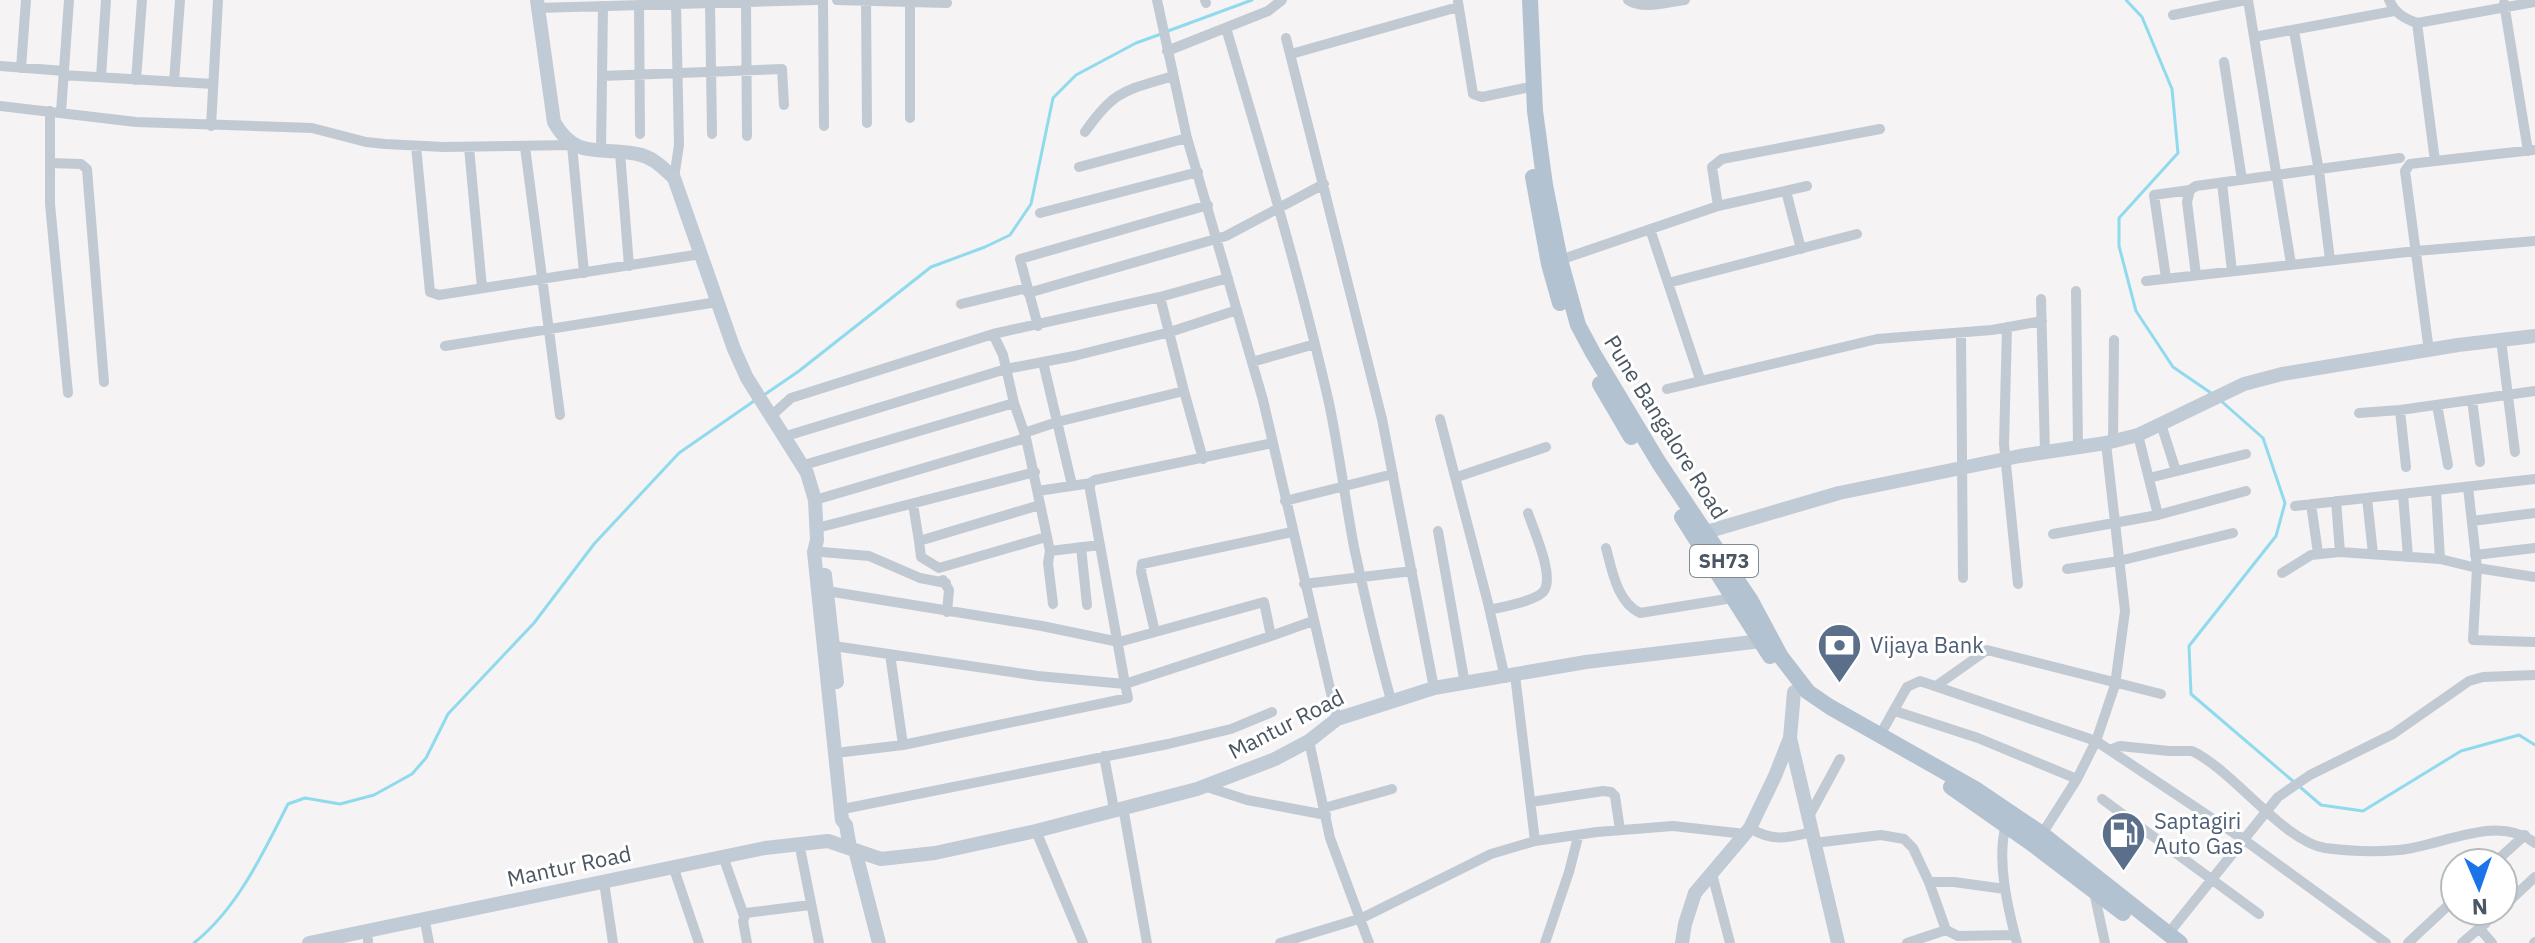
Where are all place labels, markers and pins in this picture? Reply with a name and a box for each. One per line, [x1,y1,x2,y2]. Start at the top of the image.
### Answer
bank icon: Vijaya Bank [1815,621,1863,684]
place label: Vijaya Bank [1870,630,1984,659]
place label: Saptagiri Auto Gas [2154,806,2244,860]
fuel station icon: Saptagiri Auto Gas [2099,810,2147,873]

